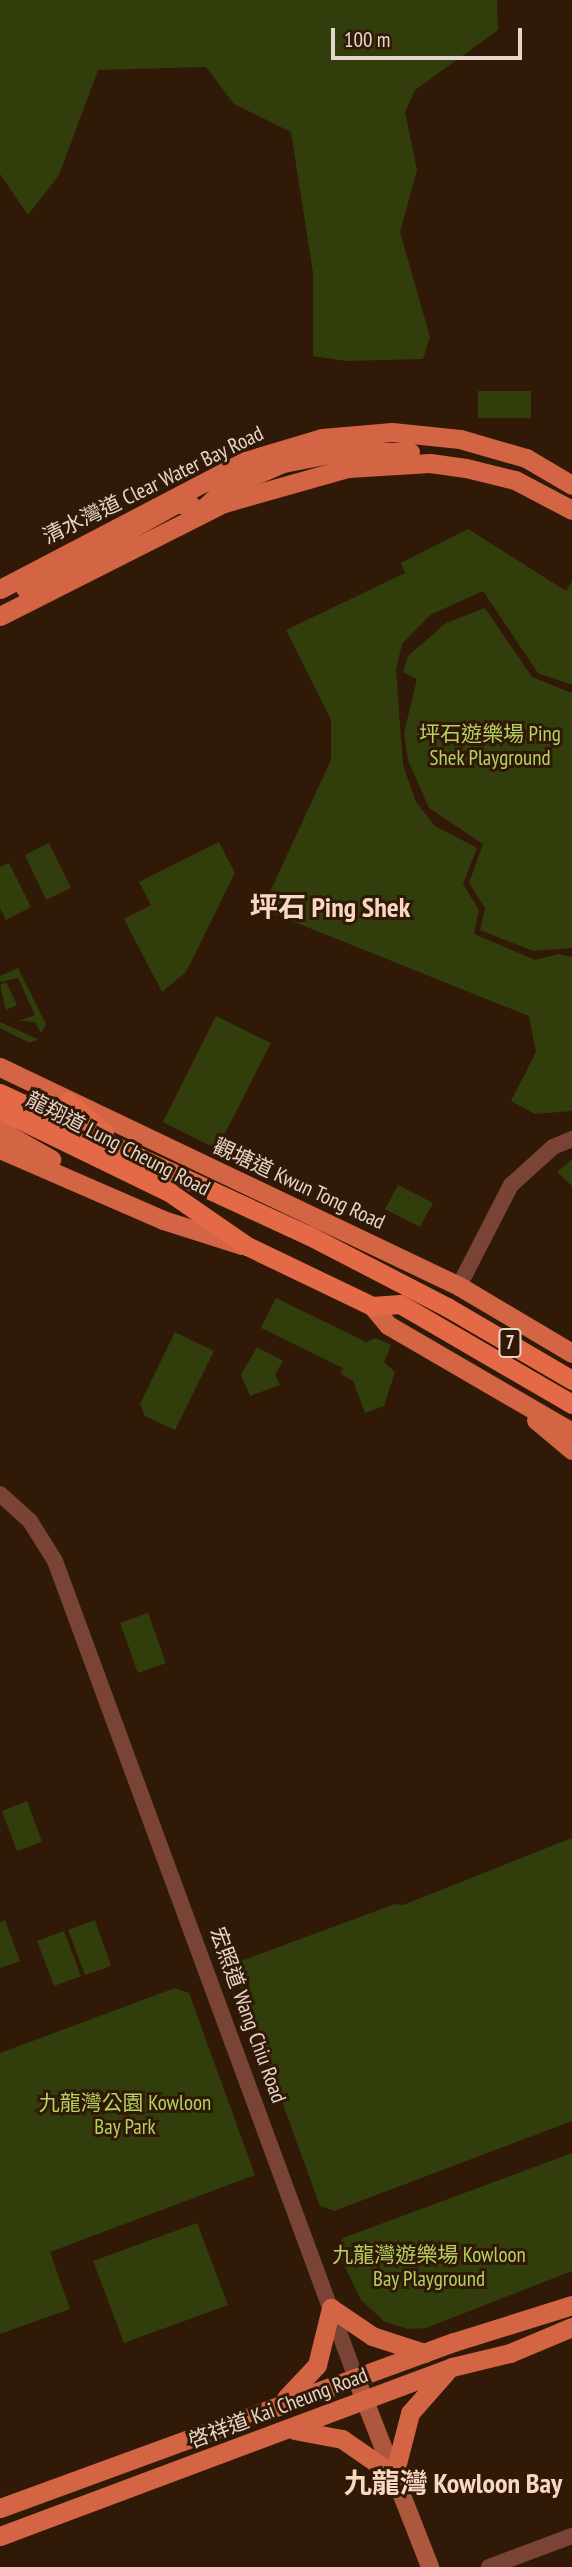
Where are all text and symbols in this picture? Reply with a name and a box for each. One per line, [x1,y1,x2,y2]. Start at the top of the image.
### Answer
scale bar [334,14,525,58]
text: 100 m [344,26,390,53]
street label: 清水灣道 Clear Water Bay Road [38,420,268,550]
park label: 坪石遊樂場 Ping Shek Playground [419,721,561,771]
district label: 坪石 Ping Shek [250,890,410,924]
street label: 龍翔道 Lung Cheung Road [22,1087,214,1201]
street label: 觀塘道 Kwun Tong Road [209,1133,389,1235]
road number: 7 [498,1328,522,1358]
street label: 宏照道 Wang Chiu Road [205,1924,291,2106]
park label: 九龍灣公園 Kowloon Bay Park [39,2090,211,2140]
park label: 九龍灣遊樂場 Kowloon Bay Playground [332,2242,526,2292]
street label: 啓祥道 Kai Cheung Road [185,2362,371,2454]
district label: 九龍灣 Kowloon Bay [344,2466,562,2500]

